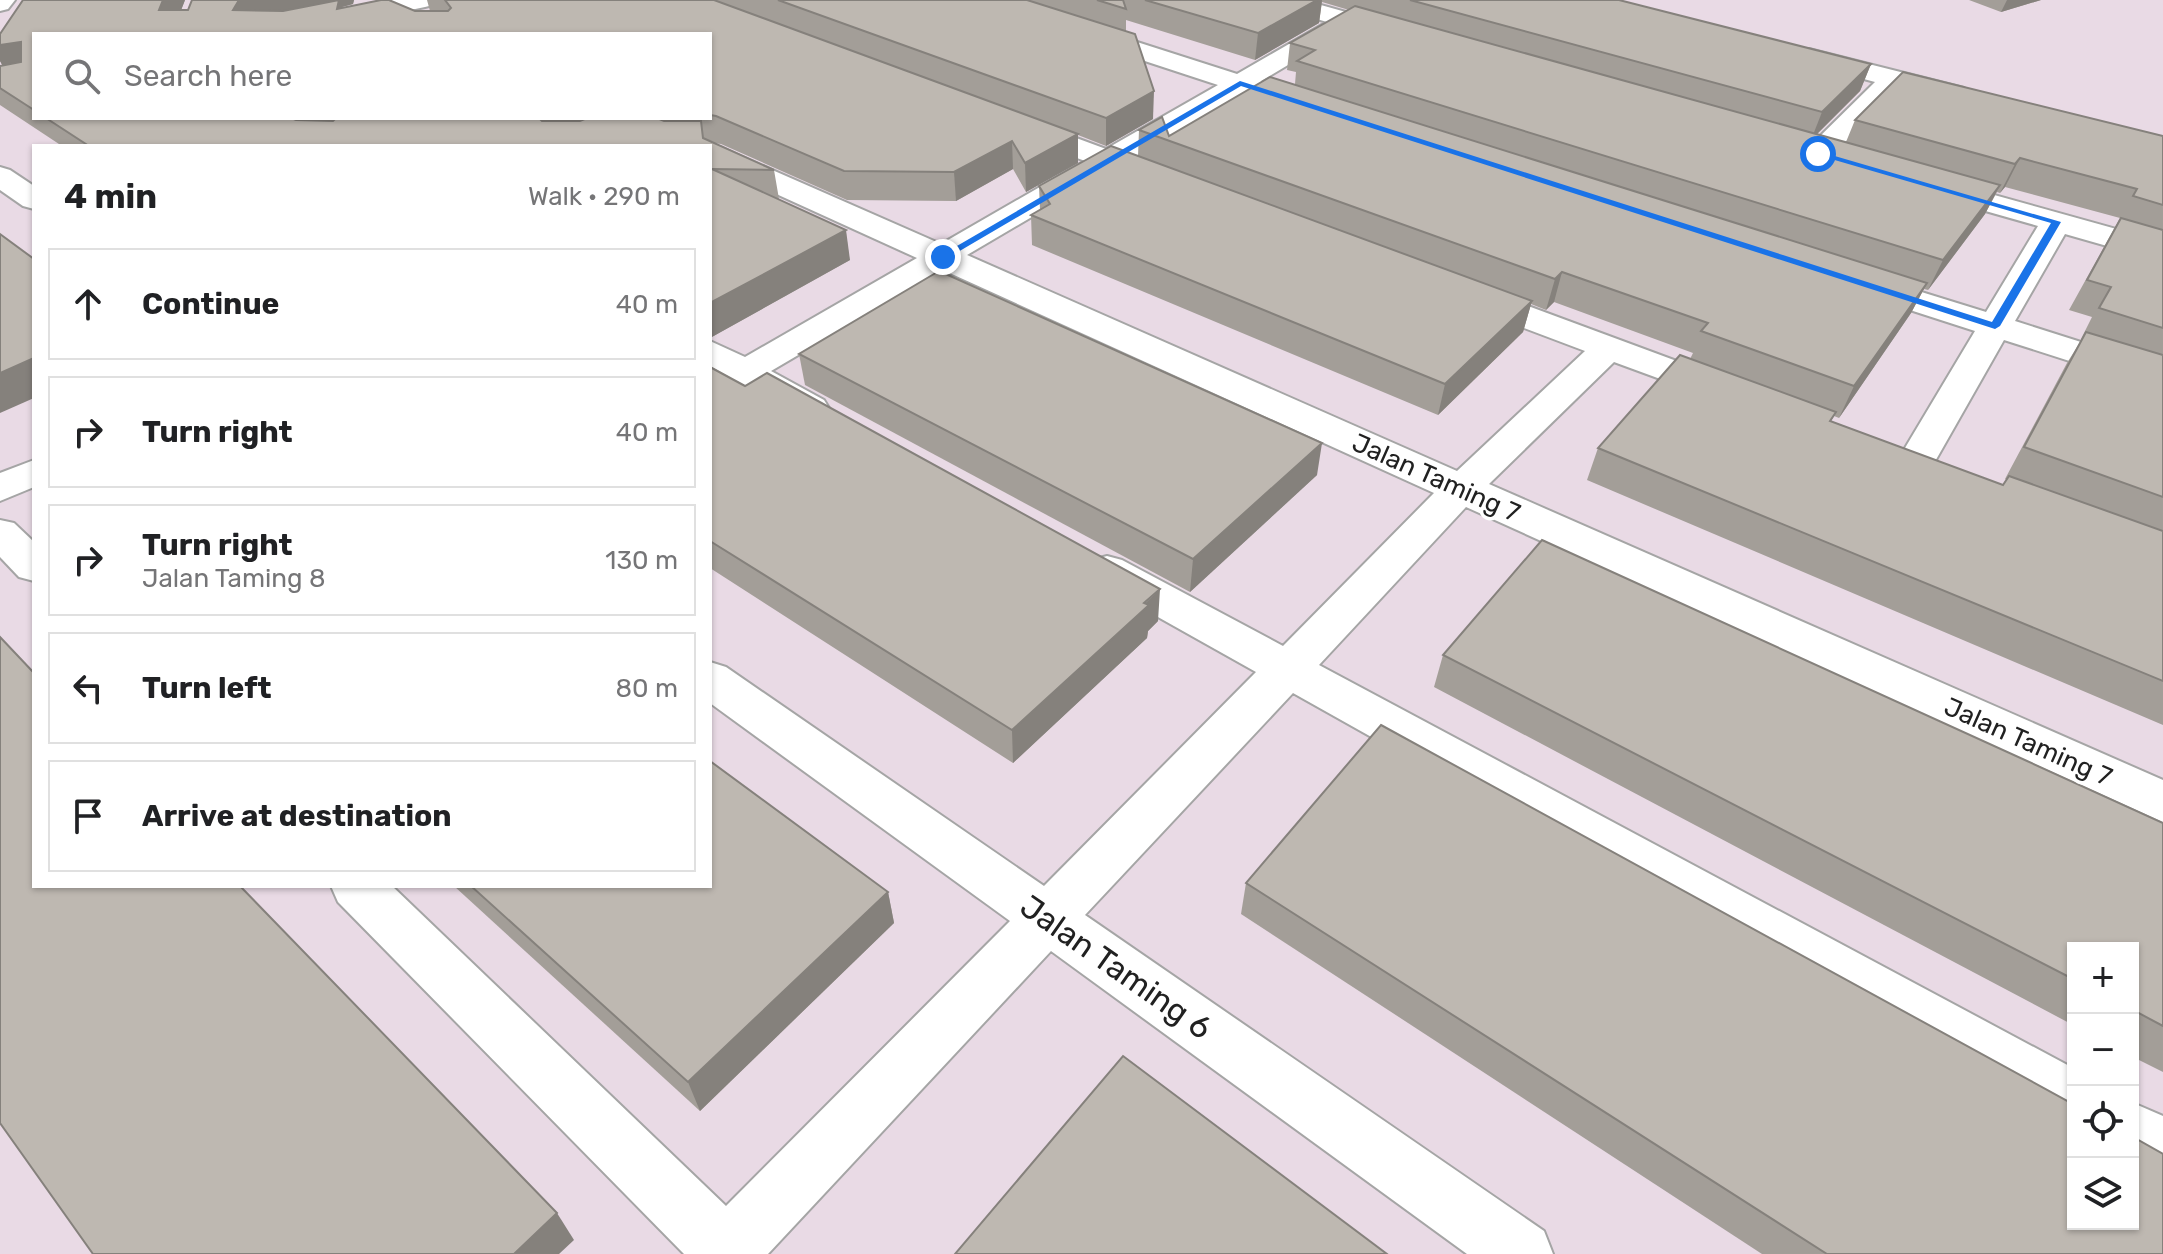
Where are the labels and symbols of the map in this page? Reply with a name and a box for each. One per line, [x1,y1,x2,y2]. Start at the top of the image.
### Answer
route start [1800,136,1836,172]
route end [925,239,961,275]
street label: Jalan Taming 7 [1347,427,1525,529]
street label: Jalan Taming 7 [1939,691,2117,793]
street label: Jalan Taming 6 [1013,887,1219,1047]

